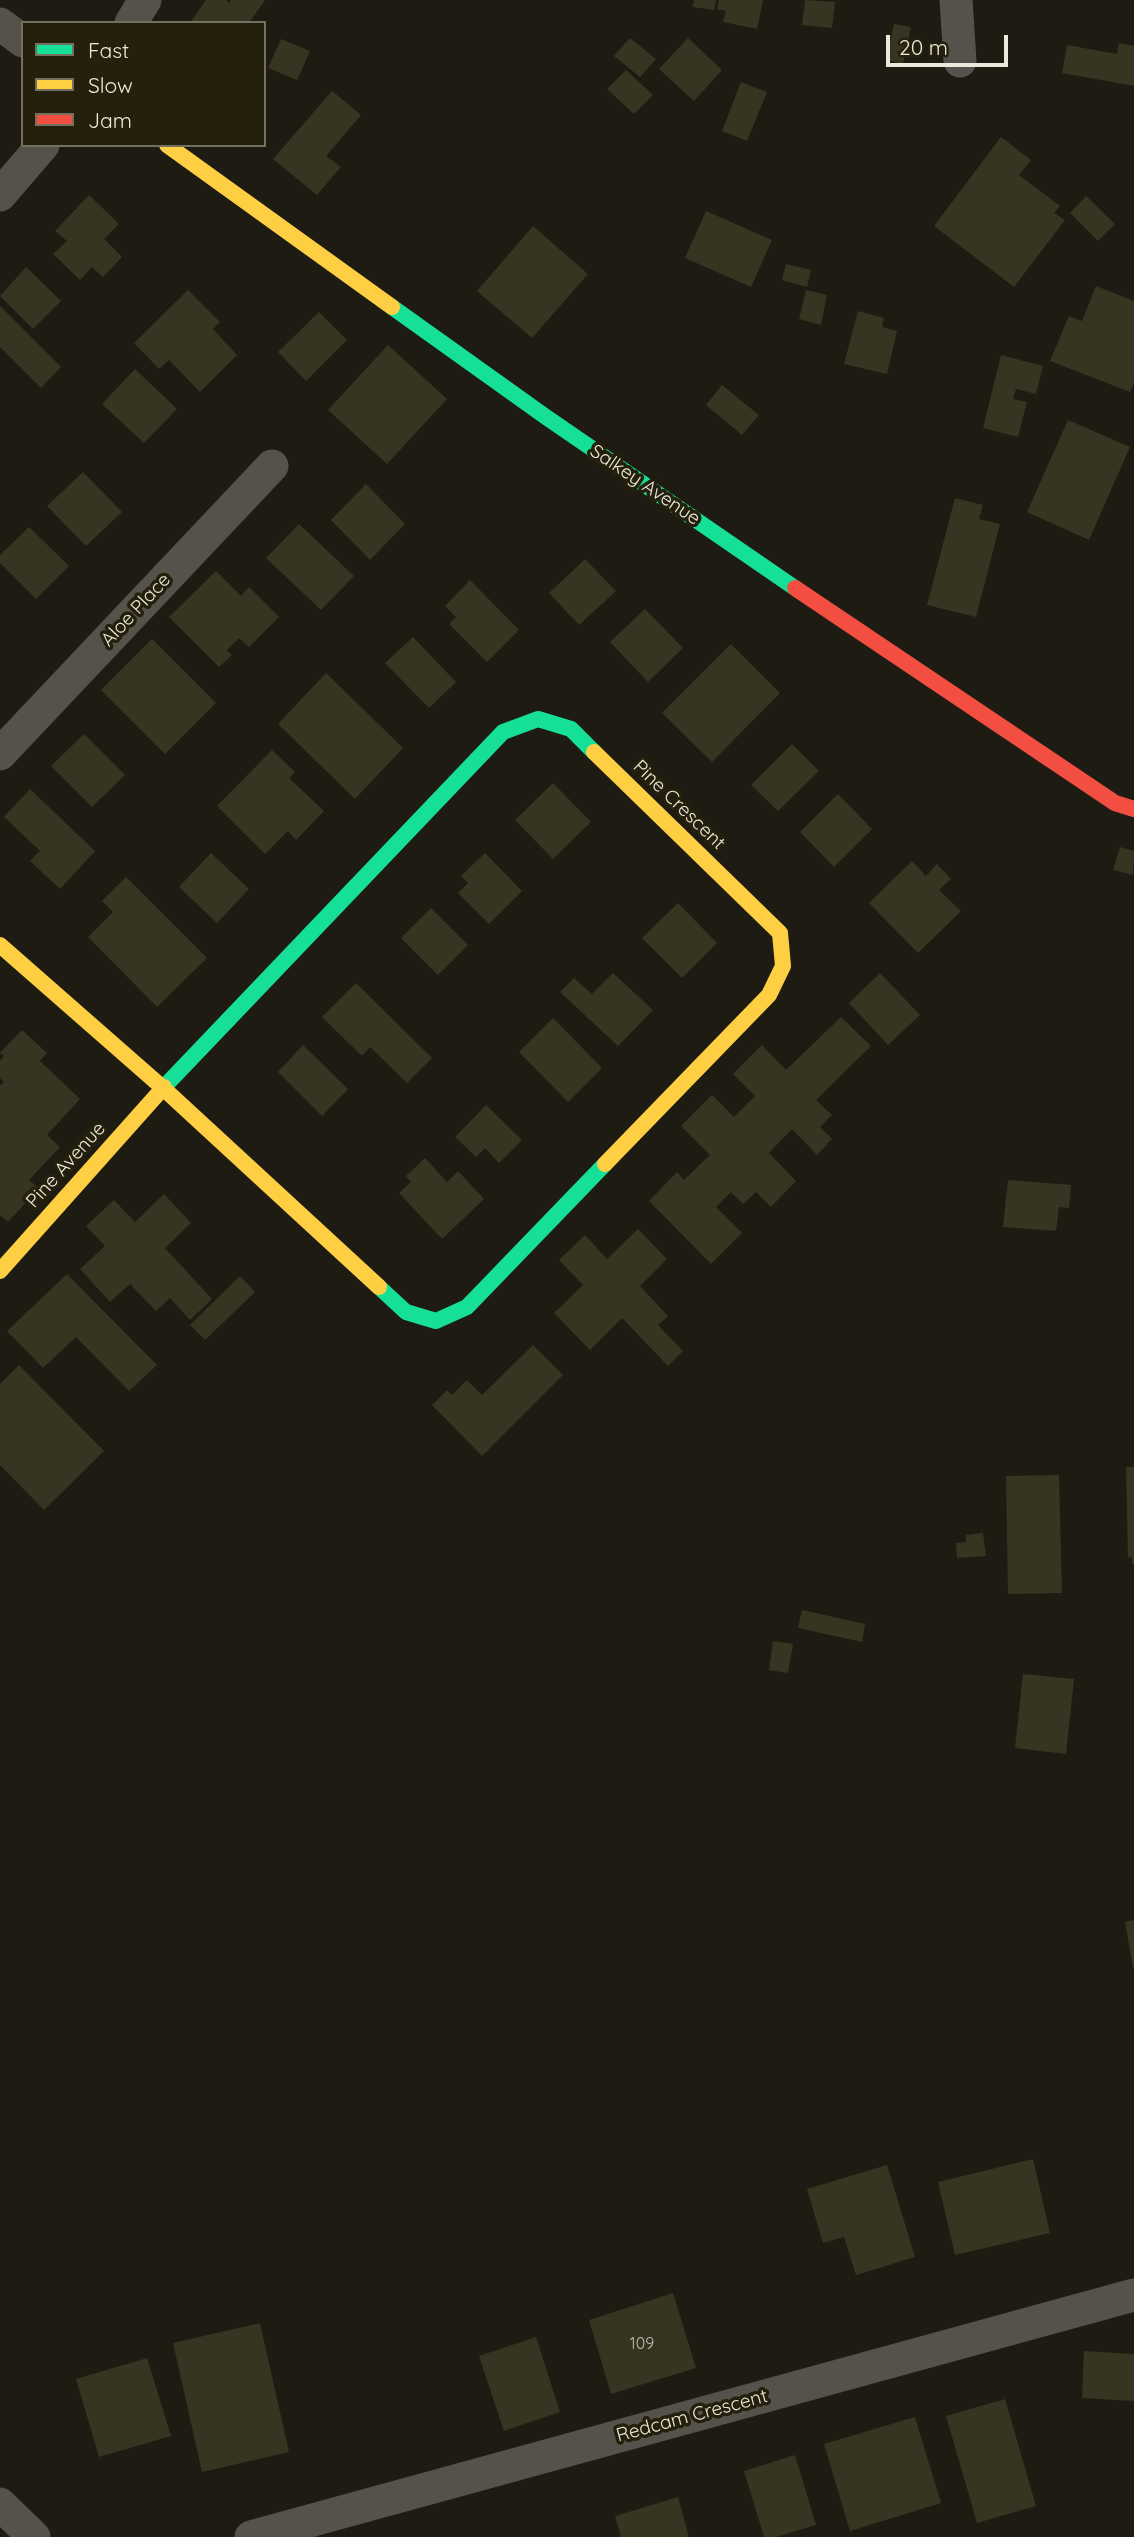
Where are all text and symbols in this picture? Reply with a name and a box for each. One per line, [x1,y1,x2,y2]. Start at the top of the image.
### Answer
legend [21,21,266,147]
scale bar [889,21,1012,65]
text: 20 m [899,34,948,60]
text: Fast [88,37,129,63]
text: Slow [88,72,133,98]
text: Jam [88,107,132,133]
street label: Salkey Avenue [586,440,704,530]
street label: Aloe Place [96,569,176,651]
street label: Pine Crescent [628,755,730,855]
street label: Pine Avenue [22,1118,110,1212]
house number: 109 [630,2334,654,2354]
street label: Redcam Crescent [614,2385,770,2447]

